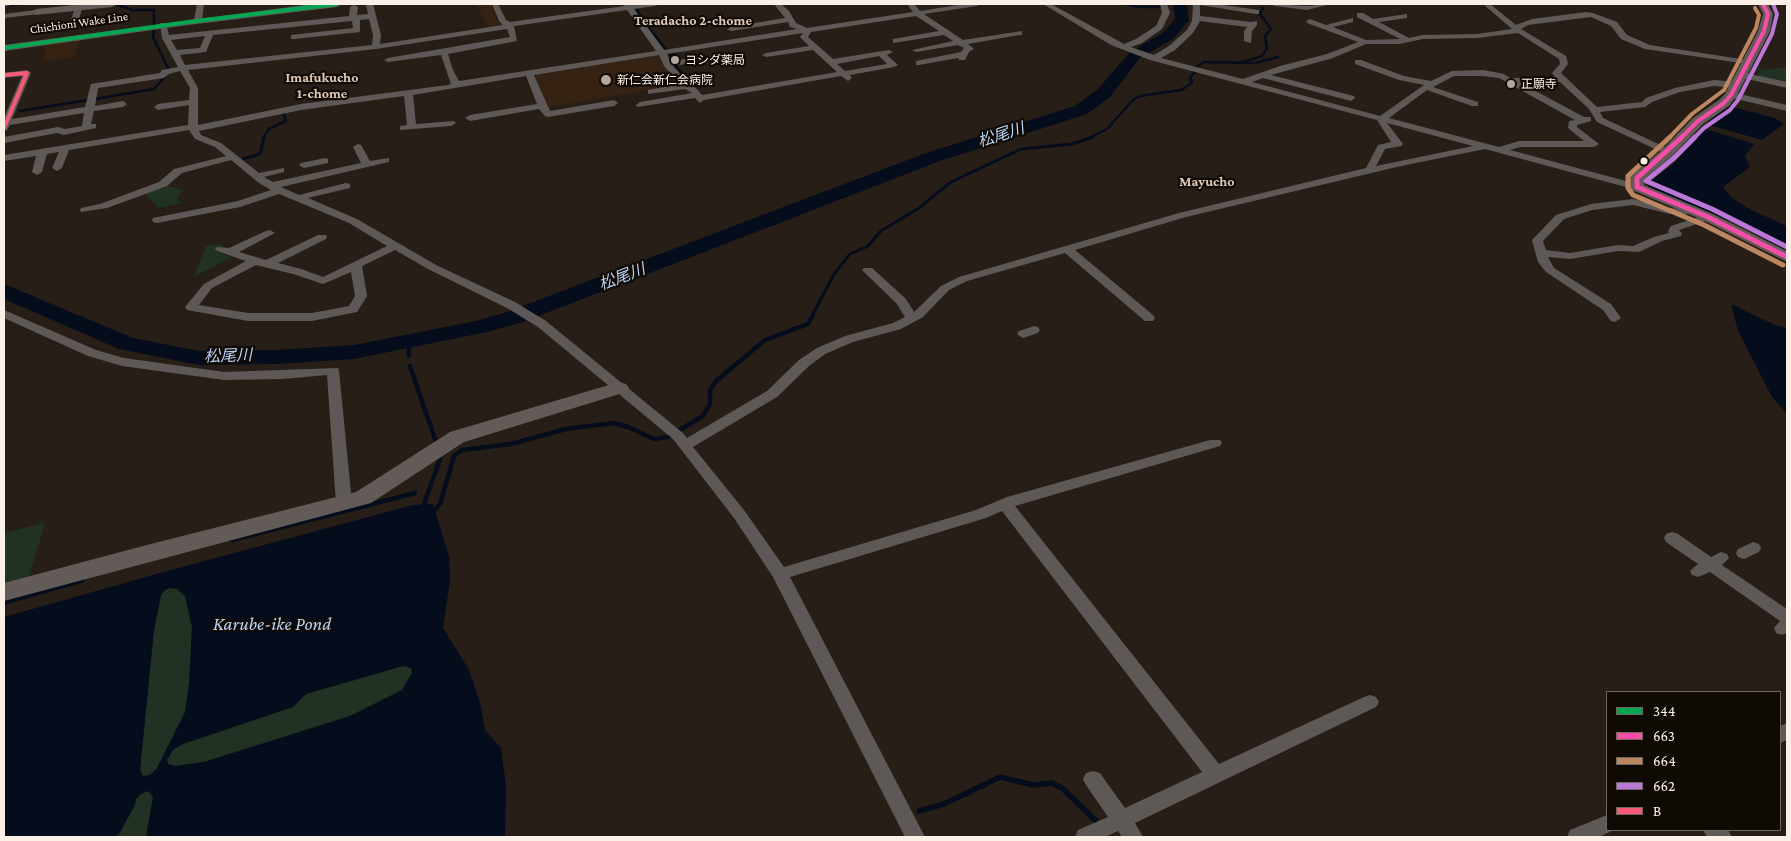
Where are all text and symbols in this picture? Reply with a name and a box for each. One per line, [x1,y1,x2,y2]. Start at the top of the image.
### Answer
street label: Chichioni Wake Line [29,9,129,37]
district label: Teradacho 2-chome [634,13,752,29]
place label: ヨシダ薬局 [685,53,745,67]
marker: ヨシダ薬局 [669,54,681,66]
district label: Imafukucho 1-chome [286,70,358,102]
marker: 新仁会新仁会病院 [599,73,613,87]
place label: 新仁会新仁会病院 [617,73,713,87]
place label: 正願寺 [1521,77,1557,91]
marker: 正願寺 [1505,78,1517,90]
water label: 松尾川 [975,118,1027,152]
unlabelled marker [1639,156,1649,166]
district label: Mayucho [1179,174,1235,190]
water label: 松尾川 [596,259,648,295]
water label: 松尾川 [204,346,252,366]
water label: Karube-ike Pond [213,613,331,635]
legend [1606,691,1781,831]
text: 344 [1653,703,1675,719]
text: 663 [1653,728,1675,744]
text: 664 [1653,753,1676,769]
text: 662 [1653,778,1675,794]
text: B [1653,803,1661,819]

